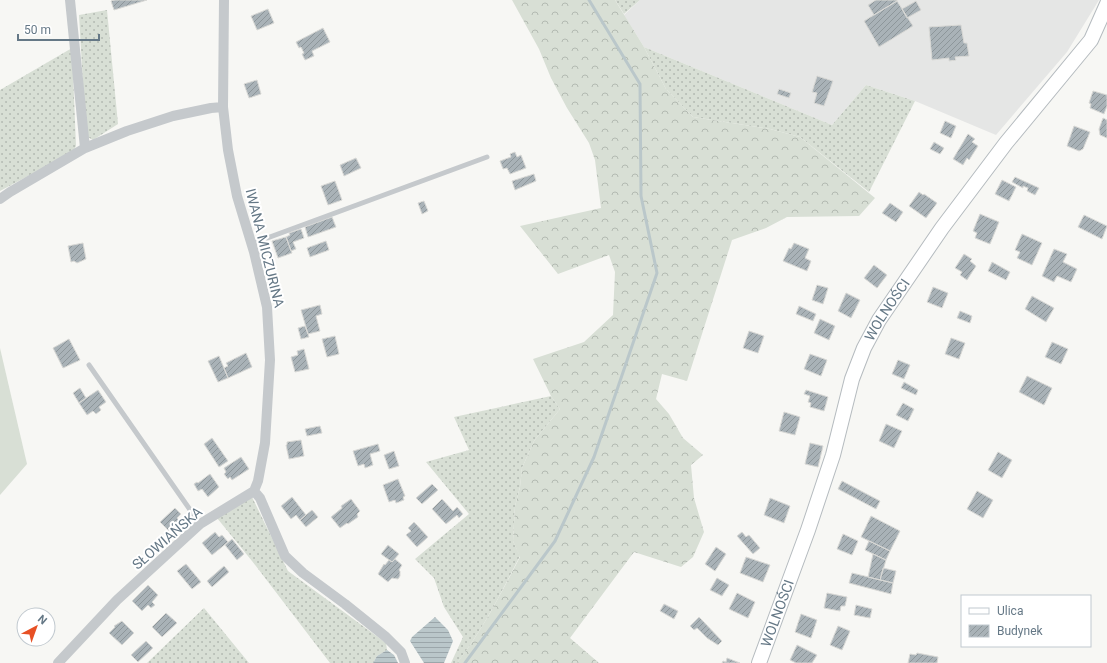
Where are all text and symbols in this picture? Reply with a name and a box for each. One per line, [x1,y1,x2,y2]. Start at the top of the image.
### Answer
scale bar [18,16,99,42]
text: 50 m [24,23,51,37]
street label: IWANA MICZURINA [242,187,288,309]
street label: WOLNOŚCI [861,276,913,344]
street label: SŁOWIAŃSKA [128,503,205,573]
street label: WOLNOŚCI [758,577,797,649]
legend [961,595,1091,647]
text: Ulica [997,604,1023,618]
north arrow [16,607,56,647]
text: N [35,612,50,627]
text: Budynek [997,624,1044,638]

